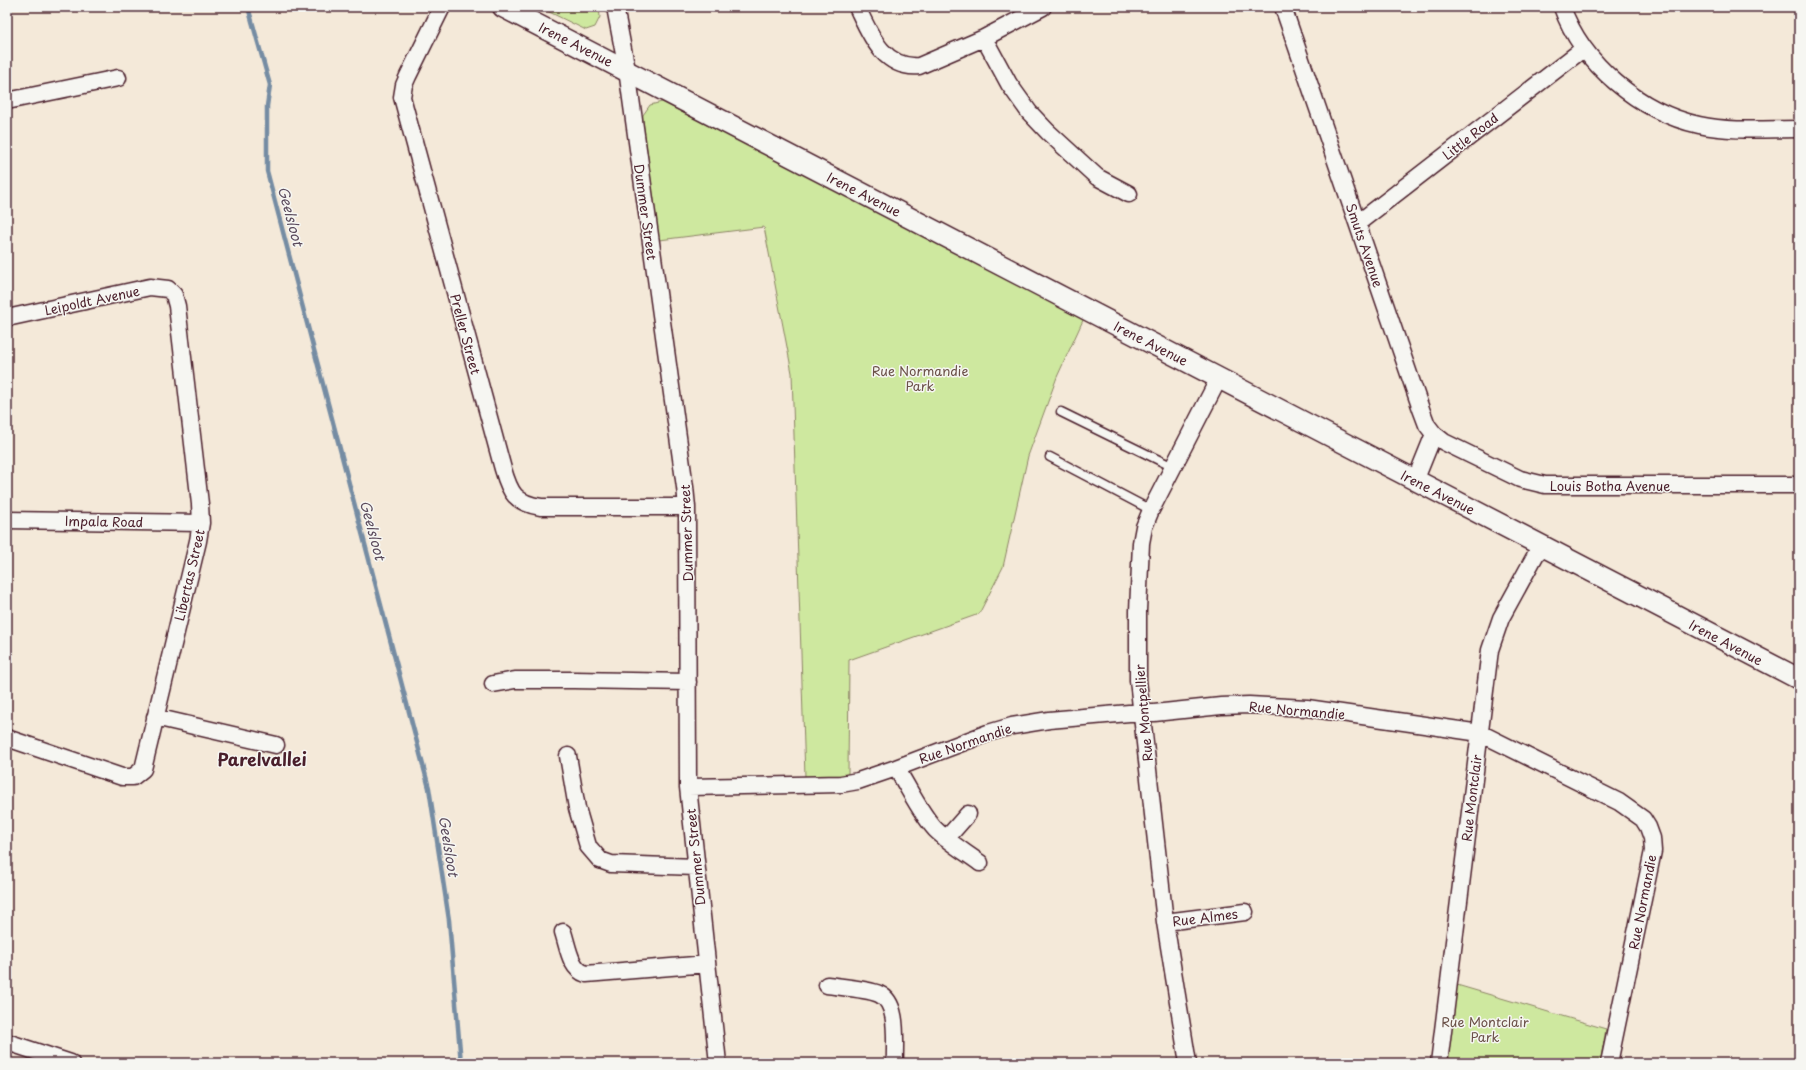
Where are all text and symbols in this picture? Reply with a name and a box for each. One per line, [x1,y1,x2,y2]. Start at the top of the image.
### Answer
street label: Irene Avenue [536,17,616,71]
street label: Little Road [1438,108,1502,164]
street label: Dummer Street [630,163,662,261]
street label: Irene Avenue [824,167,904,221]
water label: Geelsloot [273,184,310,250]
street label: Smuts Avenue [1342,200,1388,290]
street label: Leipoldt Avenue [43,281,141,319]
street label: Preller Street [446,292,486,376]
street label: Irene Avenue [1111,316,1191,370]
park label: Rue Normandie Park [872,361,968,395]
street label: Irene Avenue [1398,465,1478,519]
street label: Louis Botha Avenue [1550,476,1670,495]
street label: Dummer Street [675,484,697,582]
water label: Geelsloot [355,498,392,564]
street label: Impala Road [65,511,143,531]
street label: Libertas Street [169,527,209,623]
street label: Irene Avenue [1686,615,1766,669]
street label: Rue Montpellier [1129,664,1157,762]
street label: Rue Normandie [1248,696,1346,724]
street label: Rue Normandie [916,718,1014,768]
district label: Parelvallei [217,746,307,772]
street label: Rue Montclair [1456,753,1486,843]
street label: Dummer Street [680,808,710,906]
water label: Geelsloot [434,814,465,880]
street label: Rue Normandie [1623,853,1661,951]
street label: Rue Almes [1171,904,1239,930]
park label: Rue Montclair Park [1441,1012,1529,1046]

